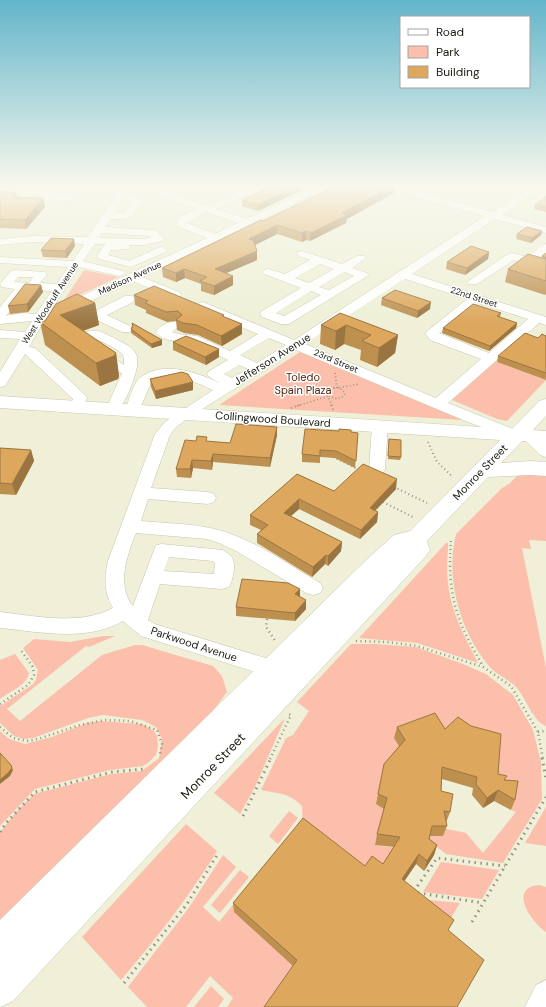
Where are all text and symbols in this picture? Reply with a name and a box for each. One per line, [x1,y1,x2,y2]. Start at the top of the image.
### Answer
legend [400,16,530,88]
text: Road [436,24,464,40]
text: Park [436,44,460,60]
text: Building [436,64,480,80]
street label: Madison Avenue [97,258,163,298]
street label: West Woodruff Avenue [19,260,81,346]
street label: 22nd Street [449,284,500,310]
street label: Jefferson Avenue [231,330,313,388]
street label: 23rd Street [312,346,360,376]
park label: Toledo Spain Plaza [275,370,332,397]
street label: Collingwood Boulevard [215,408,331,430]
street label: Monroe Street [450,441,510,503]
street label: Parkwood Avenue [149,623,239,665]
street label: Monroe Street [177,729,249,803]

